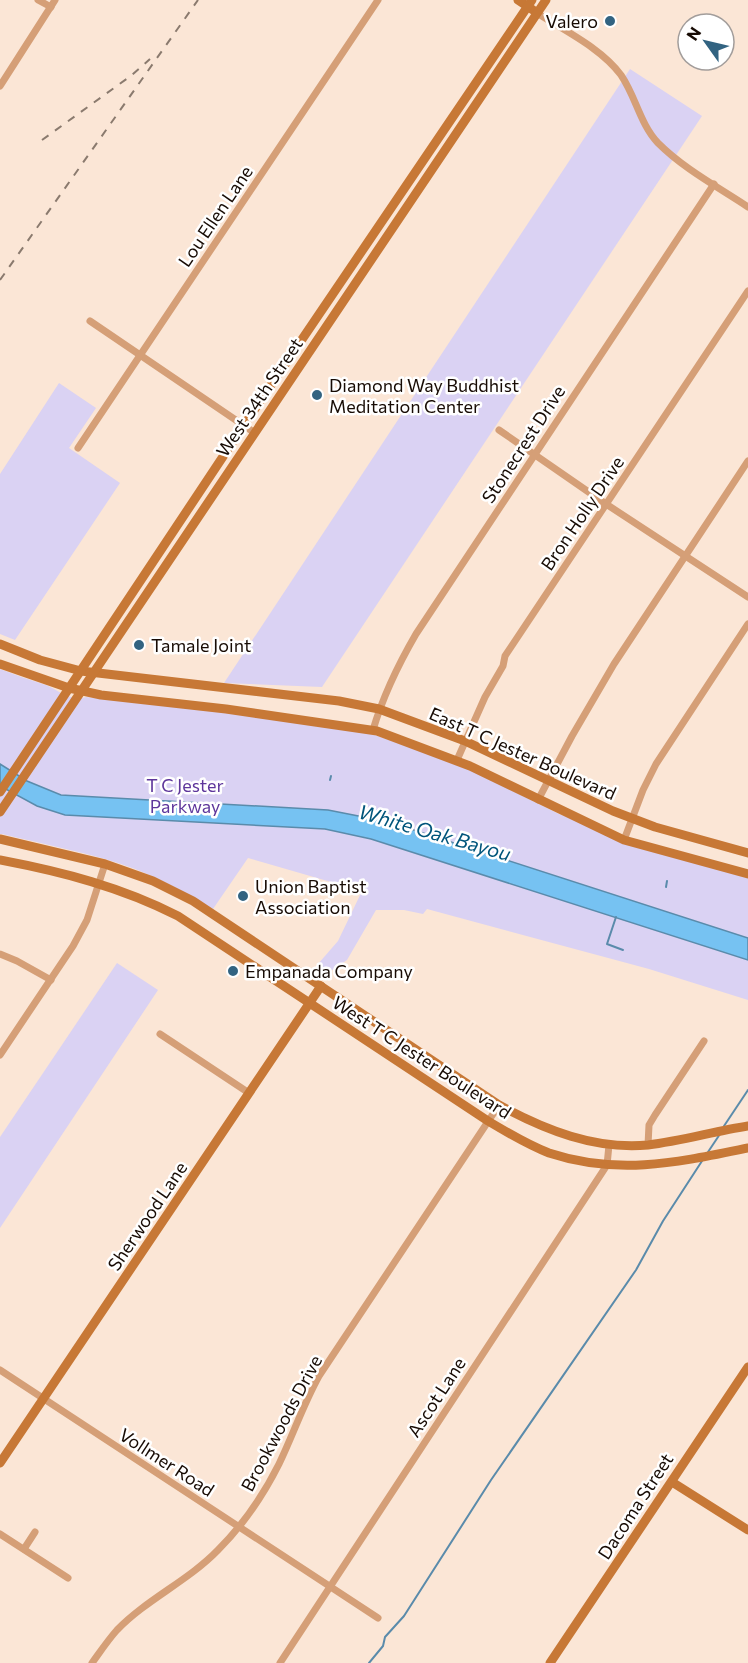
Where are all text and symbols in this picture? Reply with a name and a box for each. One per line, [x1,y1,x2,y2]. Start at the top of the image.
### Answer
place label: Valero [545,10,598,32]
north arrow [676,12,736,72]
marker: Valero [603,14,617,28]
text: N [682,23,704,44]
street label: Lou Ellen Lane [173,161,257,271]
street label: West 34th Street [211,333,307,461]
place label: Diamond Way Buddhist Meditation Center [329,374,519,417]
street label: Stonecrest Drive [477,381,569,507]
marker: Diamond Way Buddhist Meditation Center [310,388,324,402]
street label: Bron Holly Drive [536,452,628,574]
place label: Tamale Joint [151,634,251,656]
marker: Tamale Joint [132,638,146,652]
street label: East T C Jester Boulevard [426,702,620,804]
park label: T C Jester Parkway [146,774,224,817]
water label: White Oak Bayou [356,799,514,865]
place label: Union Baptist Association [255,875,367,918]
marker: Union Baptist Association [236,889,250,903]
place label: Empanada Company [245,960,413,982]
marker: Empanada Company [226,964,240,978]
street label: West T C Jester Boulevard [329,991,515,1123]
street label: Sherwood Lane [103,1157,191,1275]
street label: Brookwoods Drive [236,1351,326,1495]
street label: Ascot Lane [402,1353,470,1441]
street label: Vollmer Road [115,1423,219,1501]
street label: Dacoma Street [593,1449,677,1563]

